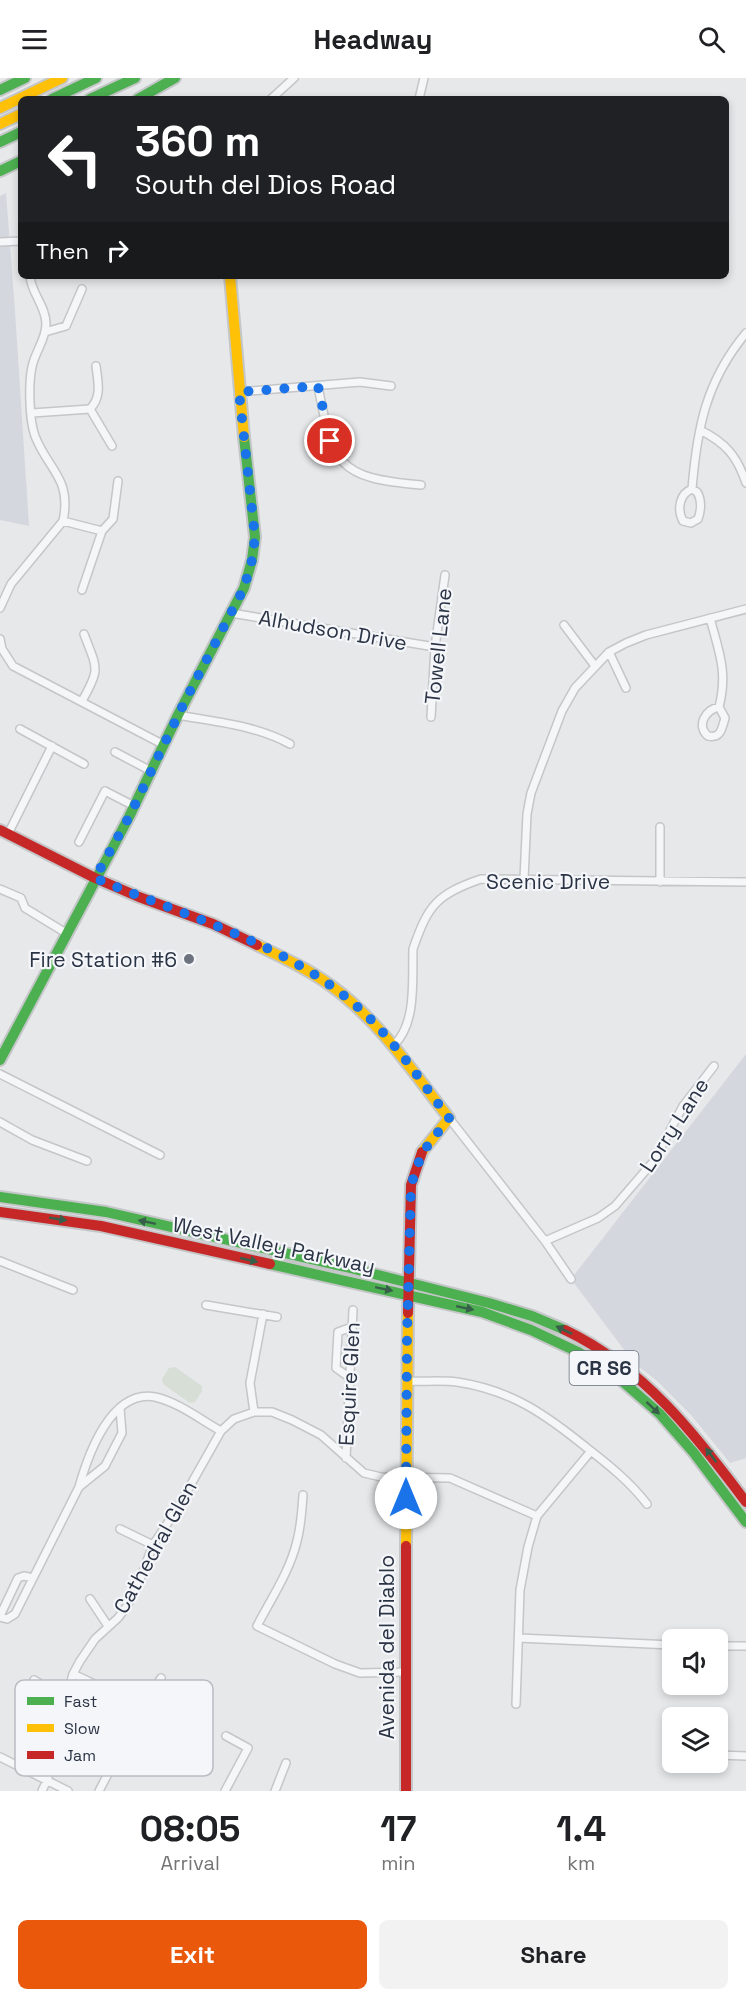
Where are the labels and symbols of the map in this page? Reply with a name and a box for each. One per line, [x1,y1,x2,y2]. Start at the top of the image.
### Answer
pin [304,415,355,466]
street label: Towell Lane [418,587,458,705]
street label: Alhudson Drive [257,604,409,656]
street label: Scenic Drive [486,868,610,895]
place label: Fire Station #6 [29,946,177,973]
marker: Fire Station #6 [182,952,196,966]
street label: Lorry Lane [633,1073,715,1177]
street label: West Valley Parkway [170,1210,378,1280]
one-way arrow [49,1215,68,1224]
one-way arrow [137,1217,156,1226]
one-way arrow [239,1256,258,1266]
one-way arrow [375,1285,394,1294]
one-way arrow [456,1304,474,1314]
street label: Esquire Glen [332,1321,366,1447]
one-way arrow [555,1325,573,1335]
road number: CR S6 [570,1351,638,1385]
one-way arrow [646,1401,661,1415]
one-way arrow [704,1447,717,1463]
position arrow [374,1466,438,1530]
street label: Cathedral Glen [107,1476,203,1618]
street label: Avenida del Diablo [373,1555,400,1739]
legend [15,1680,213,1776]
text: Fast [64,1691,97,1712]
text: Slow [64,1718,100,1739]
text: Jam [64,1745,96,1766]

